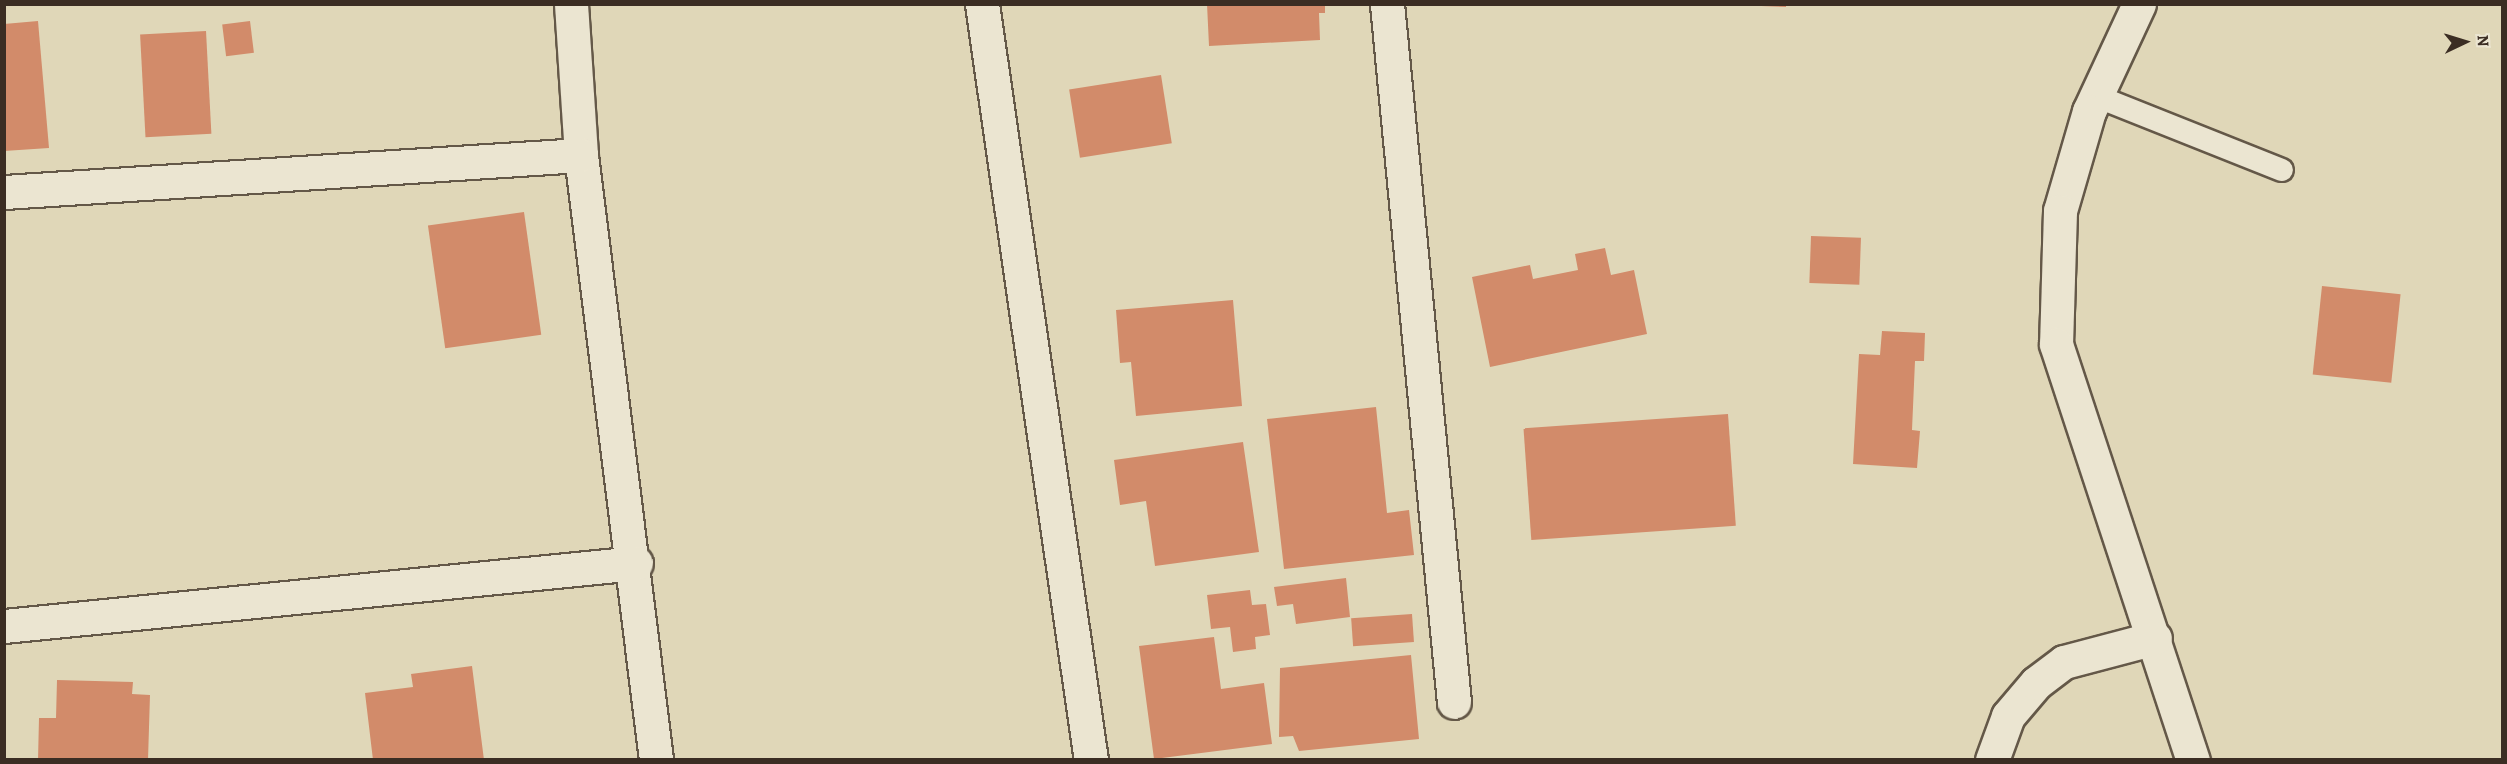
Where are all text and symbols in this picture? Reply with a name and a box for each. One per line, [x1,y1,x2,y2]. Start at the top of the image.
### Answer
north arrow [2435,12,2495,72]
text: N [2472,34,2494,47]

